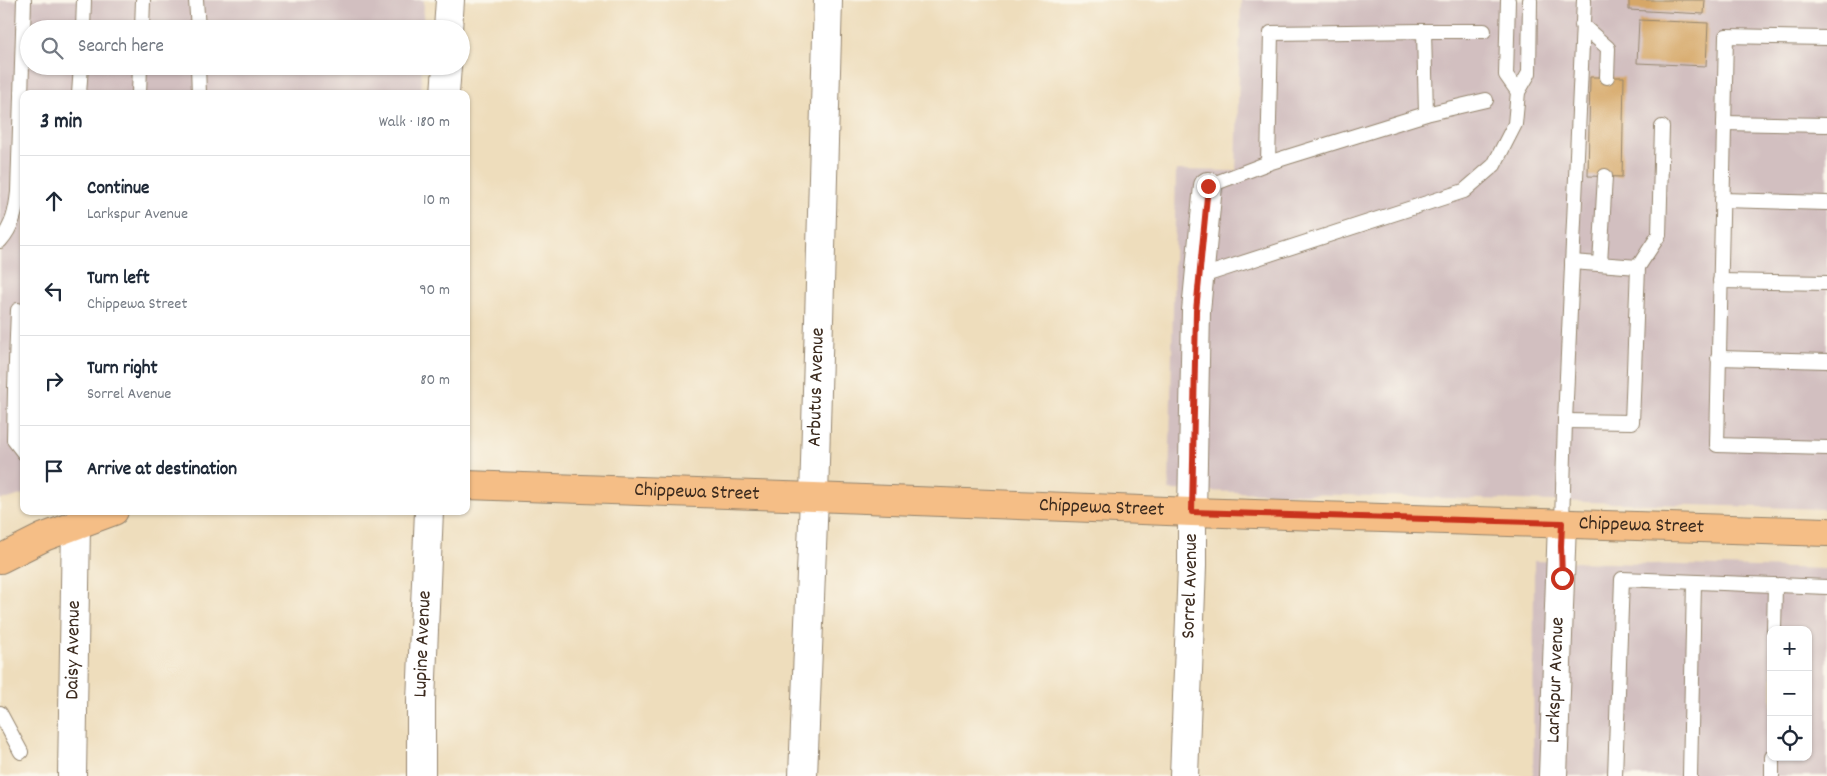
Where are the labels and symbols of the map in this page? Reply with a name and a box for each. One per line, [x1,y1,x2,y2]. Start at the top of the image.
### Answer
route end [1197,175,1220,198]
street label: Arbutus Avenue [801,327,833,447]
street label: Chippewa Street [634,477,760,509]
street label: Chippewa Street [1038,492,1165,525]
street label: Chippewa Street [1578,510,1704,542]
street label: Sorrel Avenue [1175,533,1206,639]
route start [1551,567,1574,590]
street label: Lupine Avenue [407,590,440,698]
street label: Daisy Avenue [59,600,89,700]
street label: Larkspur Avenue [1540,616,1573,744]

